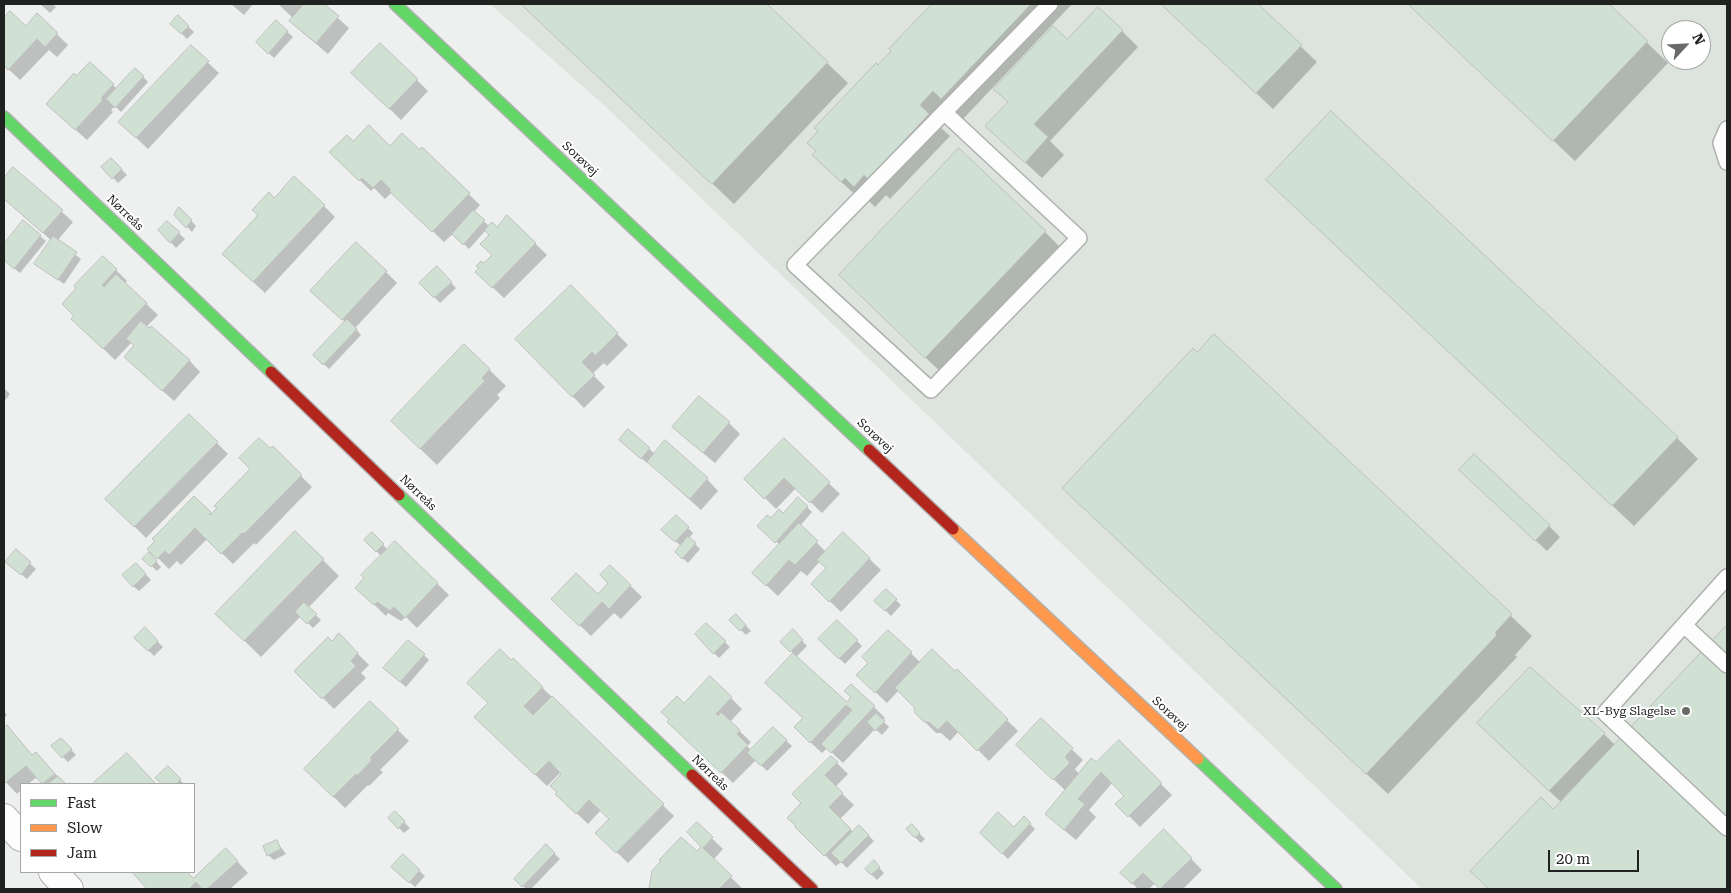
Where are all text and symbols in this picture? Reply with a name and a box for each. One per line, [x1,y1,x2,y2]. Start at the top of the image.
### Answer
north arrow [1661,20,1711,70]
text: N [1689,31,1708,47]
street label: Sorøvej [559,139,601,179]
street label: Nørreås [104,192,146,234]
street label: Sorøvej [854,416,896,456]
street label: Nørreås [397,472,439,514]
street label: Sorøvej [1149,694,1191,734]
place label: XL-Byg Slagelse [1583,704,1676,718]
marker: XL-Byg Slagelse [1680,705,1692,717]
street label: Nørreås [689,752,731,794]
legend [20,783,195,873]
text: Fast [67,794,96,812]
text: Slow [67,819,102,837]
scale bar [1551,840,1642,872]
text: Jam [67,844,97,862]
text: 20 m [1556,850,1590,868]

